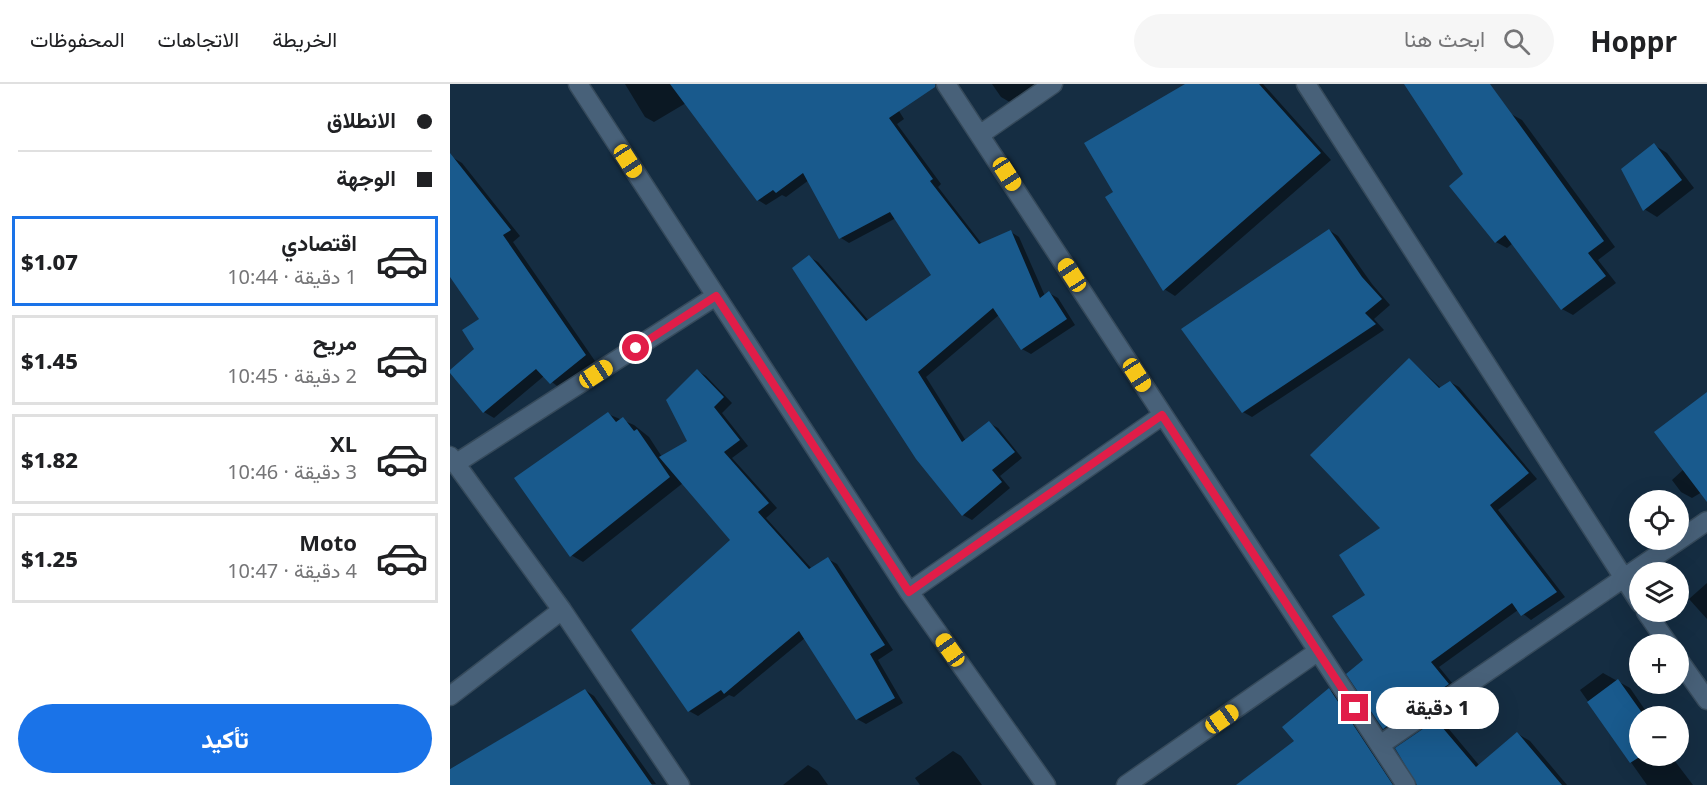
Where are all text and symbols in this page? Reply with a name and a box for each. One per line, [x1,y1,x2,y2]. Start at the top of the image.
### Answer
search box [1134,14,1554,68]
text: Hoppr [1590,22,1677,60]
text: ابحث هنا [1404,23,1485,53]
text: المحفوظات [30,25,125,53]
text: الاتجاهات [158,25,239,53]
text: الخريطة [272,25,337,53]
icon: search [1500,25,1533,58]
text: الانطلاق [327,104,396,134]
car [611,141,645,181]
car [990,154,1024,194]
text: الوجهة [336,162,396,192]
text: اقتصادي [281,227,357,257]
icon: car [375,234,429,288]
text: $1.07 [21,246,78,276]
car [1055,255,1089,295]
text: 1 دقيقة · 10:44 [227,263,357,290]
text: مريح [313,326,357,356]
icon: car [375,333,429,387]
route start [622,334,649,361]
text: $1.45 [21,345,78,375]
car [1120,355,1154,395]
car [576,357,616,391]
text: 2 دقيقة · 10:45 [227,362,357,389]
text: XL [330,428,357,458]
icon: car [375,432,429,486]
text: $1.82 [21,444,78,474]
text: 3 دقيقة · 10:46 [227,458,357,485]
map controls [1629,490,1689,766]
button: locate [1629,490,1689,550]
text: Moto [299,527,357,557]
icon: car [375,531,429,585]
text: $1.25 [21,543,78,573]
text: 4 دقيقة · 10:47 [227,557,357,584]
button: layers [1629,562,1689,622]
car [932,630,968,670]
button: + [1629,634,1689,694]
callout: 1 دقيقة [1376,687,1499,729]
route end [1341,694,1368,721]
text: 1 دقيقة [1405,694,1470,721]
car [1202,701,1242,737]
button: تأكيد [18,704,432,773]
button: − [1629,706,1689,766]

